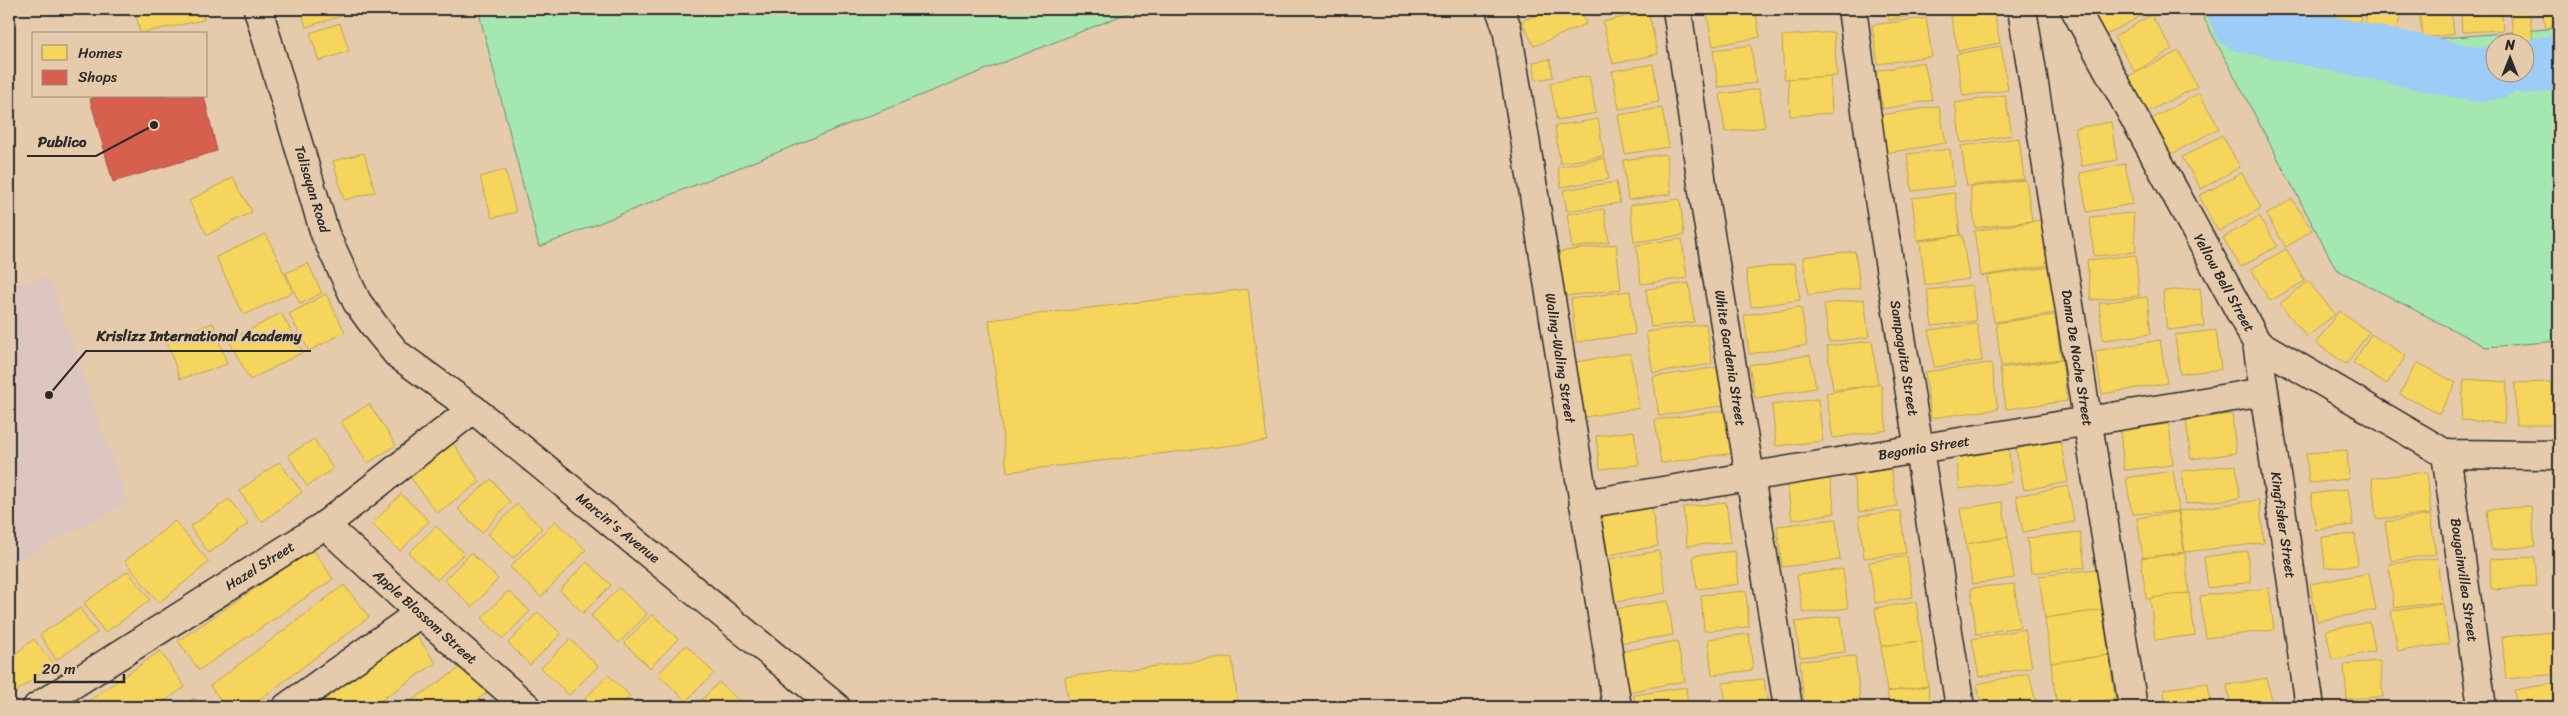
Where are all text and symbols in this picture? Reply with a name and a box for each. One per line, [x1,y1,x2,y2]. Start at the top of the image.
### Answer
legend [32,32,208,98]
north arrow [2486,32,2536,82]
text: N [2504,33,2515,58]
text: Homes [78,40,122,66]
text: Shops [78,64,118,90]
callout: Publico [27,126,96,156]
text: Publico [38,129,87,155]
street label: Talisayan Road [287,142,338,237]
street label: Yellow Bell Street [2186,229,2262,337]
street label: White Gardenia Street [1707,288,1753,428]
street label: Dama De Noche Street [2054,288,2100,428]
street label: Waling-Waling Street [1537,291,1583,426]
street label: Sampaguita Street [1883,298,1925,418]
callout: Krislizz International Academy [86,321,311,351]
text: Krislizz International Academy [96,323,303,349]
street label: Begonia Street [1876,428,1972,468]
street label: Kingfisher Street [2263,470,2303,580]
street label: Marcin's Avenue [570,486,666,570]
street label: Bougainvillea Street [2443,516,2485,644]
street label: Hazel Street [220,535,300,597]
street label: Apple Blossom Street [366,562,483,671]
scale bar [35,651,124,683]
text: 20 m [42,656,76,682]

